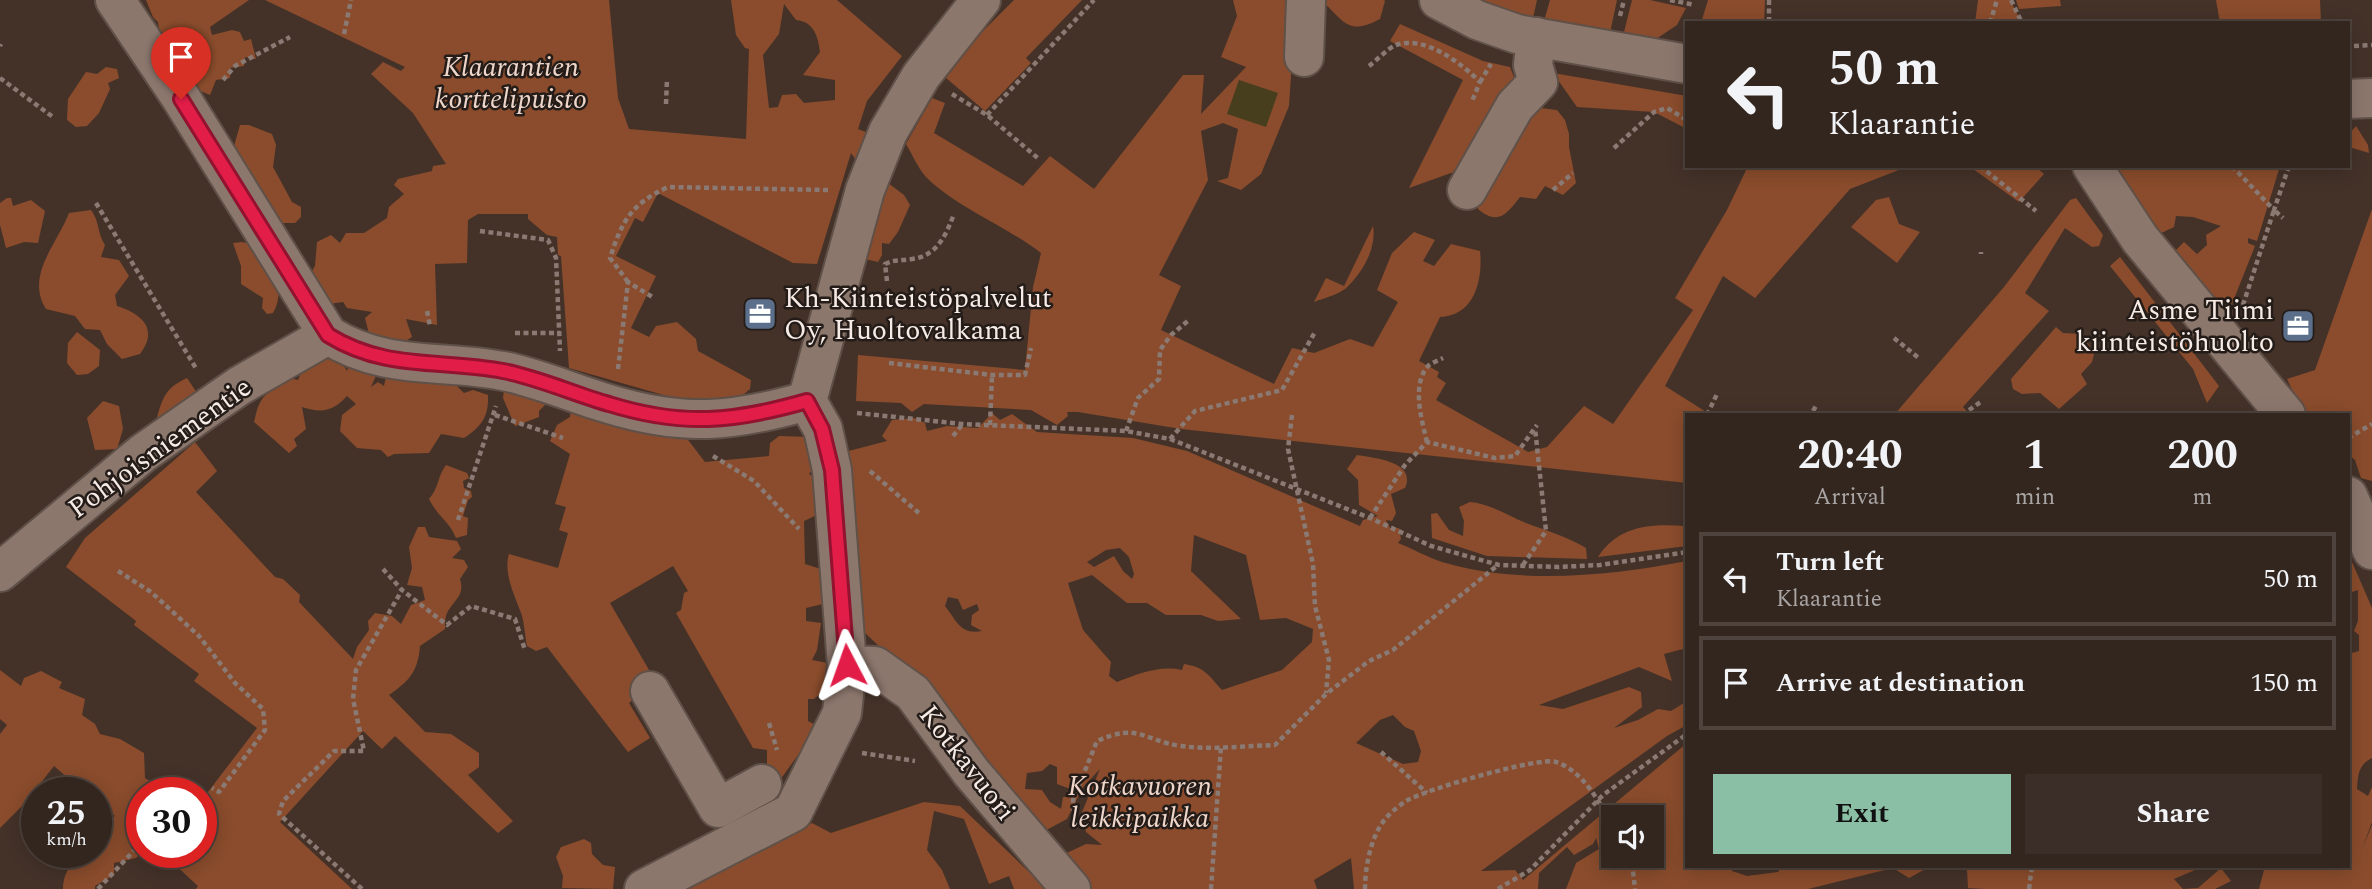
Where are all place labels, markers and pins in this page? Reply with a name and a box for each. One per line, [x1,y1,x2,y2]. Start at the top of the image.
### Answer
pin [151,27,211,99]
place label: Kh-Kiinteistöpalvelut Oy, Huoltovalkama [784,277,1052,352]
place label: Asme Tiimi kiinteistöhuolto [2076,289,2274,364]
office icon: Kh-Kiinteistöpalvelut Oy, Huoltovalkama [741,295,779,333]
office icon: Asme Tiimi kiinteistöhuolto [2279,307,2317,345]

